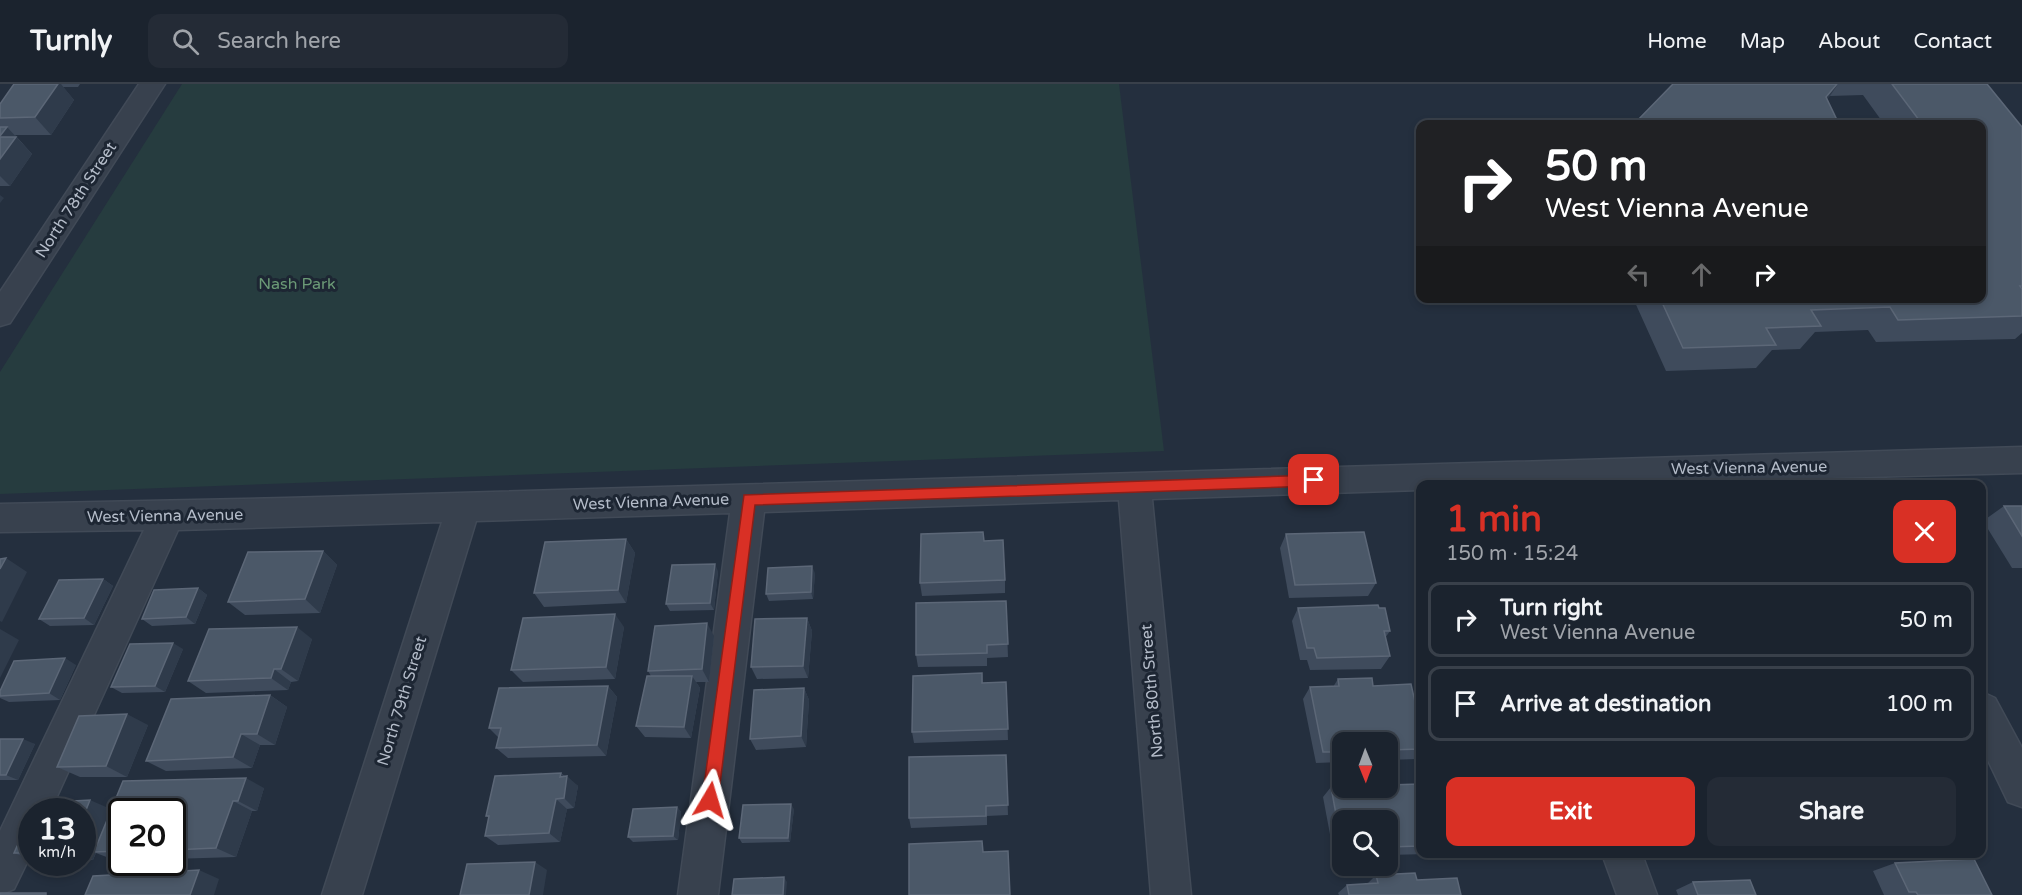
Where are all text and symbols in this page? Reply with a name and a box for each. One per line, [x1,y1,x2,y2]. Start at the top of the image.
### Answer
search box [148,14,568,68]
text: Turnly [30,24,112,58]
icon: search [169,25,202,58]
text: Search here [217,28,341,54]
text: Home [1647,29,1707,54]
text: Map [1740,29,1785,54]
text: About [1818,29,1880,54]
text: Contact [1913,29,1992,54]
street label: North 78th Street [31,138,121,262]
text: 50 m [1545,141,1647,192]
icon: right [1446,144,1524,222]
text: West Vienna Avenue [1545,192,1809,225]
icon: left [1622,258,1655,291]
icon: ahead [1685,258,1718,291]
icon: right [1748,258,1781,291]
park label: Nash Park [258,274,336,294]
pin [1288,454,1339,505]
street label: West Vienna Avenue [1671,457,1827,479]
icon: arrive [1297,463,1330,496]
street label: West Vienna Avenue [573,489,729,515]
text: 1 min [1446,498,1542,541]
button: close [1893,500,1956,563]
street label: West Vienna Avenue [87,505,243,527]
text: 150 m · 15:24 [1446,542,1578,566]
text: Turn right [1500,595,1602,621]
icon: right [1449,603,1482,636]
text: 50 m [1899,607,1953,633]
text: West Vienna Avenue [1500,621,1695,645]
street label: North 80th Street [1136,623,1168,759]
street label: North 79th Street [373,634,431,768]
icon: arrive [1449,687,1482,720]
text: Arrive at destination [1500,691,1711,717]
text: 100 m [1886,691,1953,717]
north arrow [1332,732,1398,798]
map controls [1332,732,1398,876]
position arrow [678,768,742,832]
button: Exit [1446,777,1695,846]
button: Share [1707,777,1956,846]
speed limit sign: 20 [108,798,186,876]
button: search [1332,810,1398,876]
text: 13 [38,811,76,848]
text: km/h [38,843,76,861]

